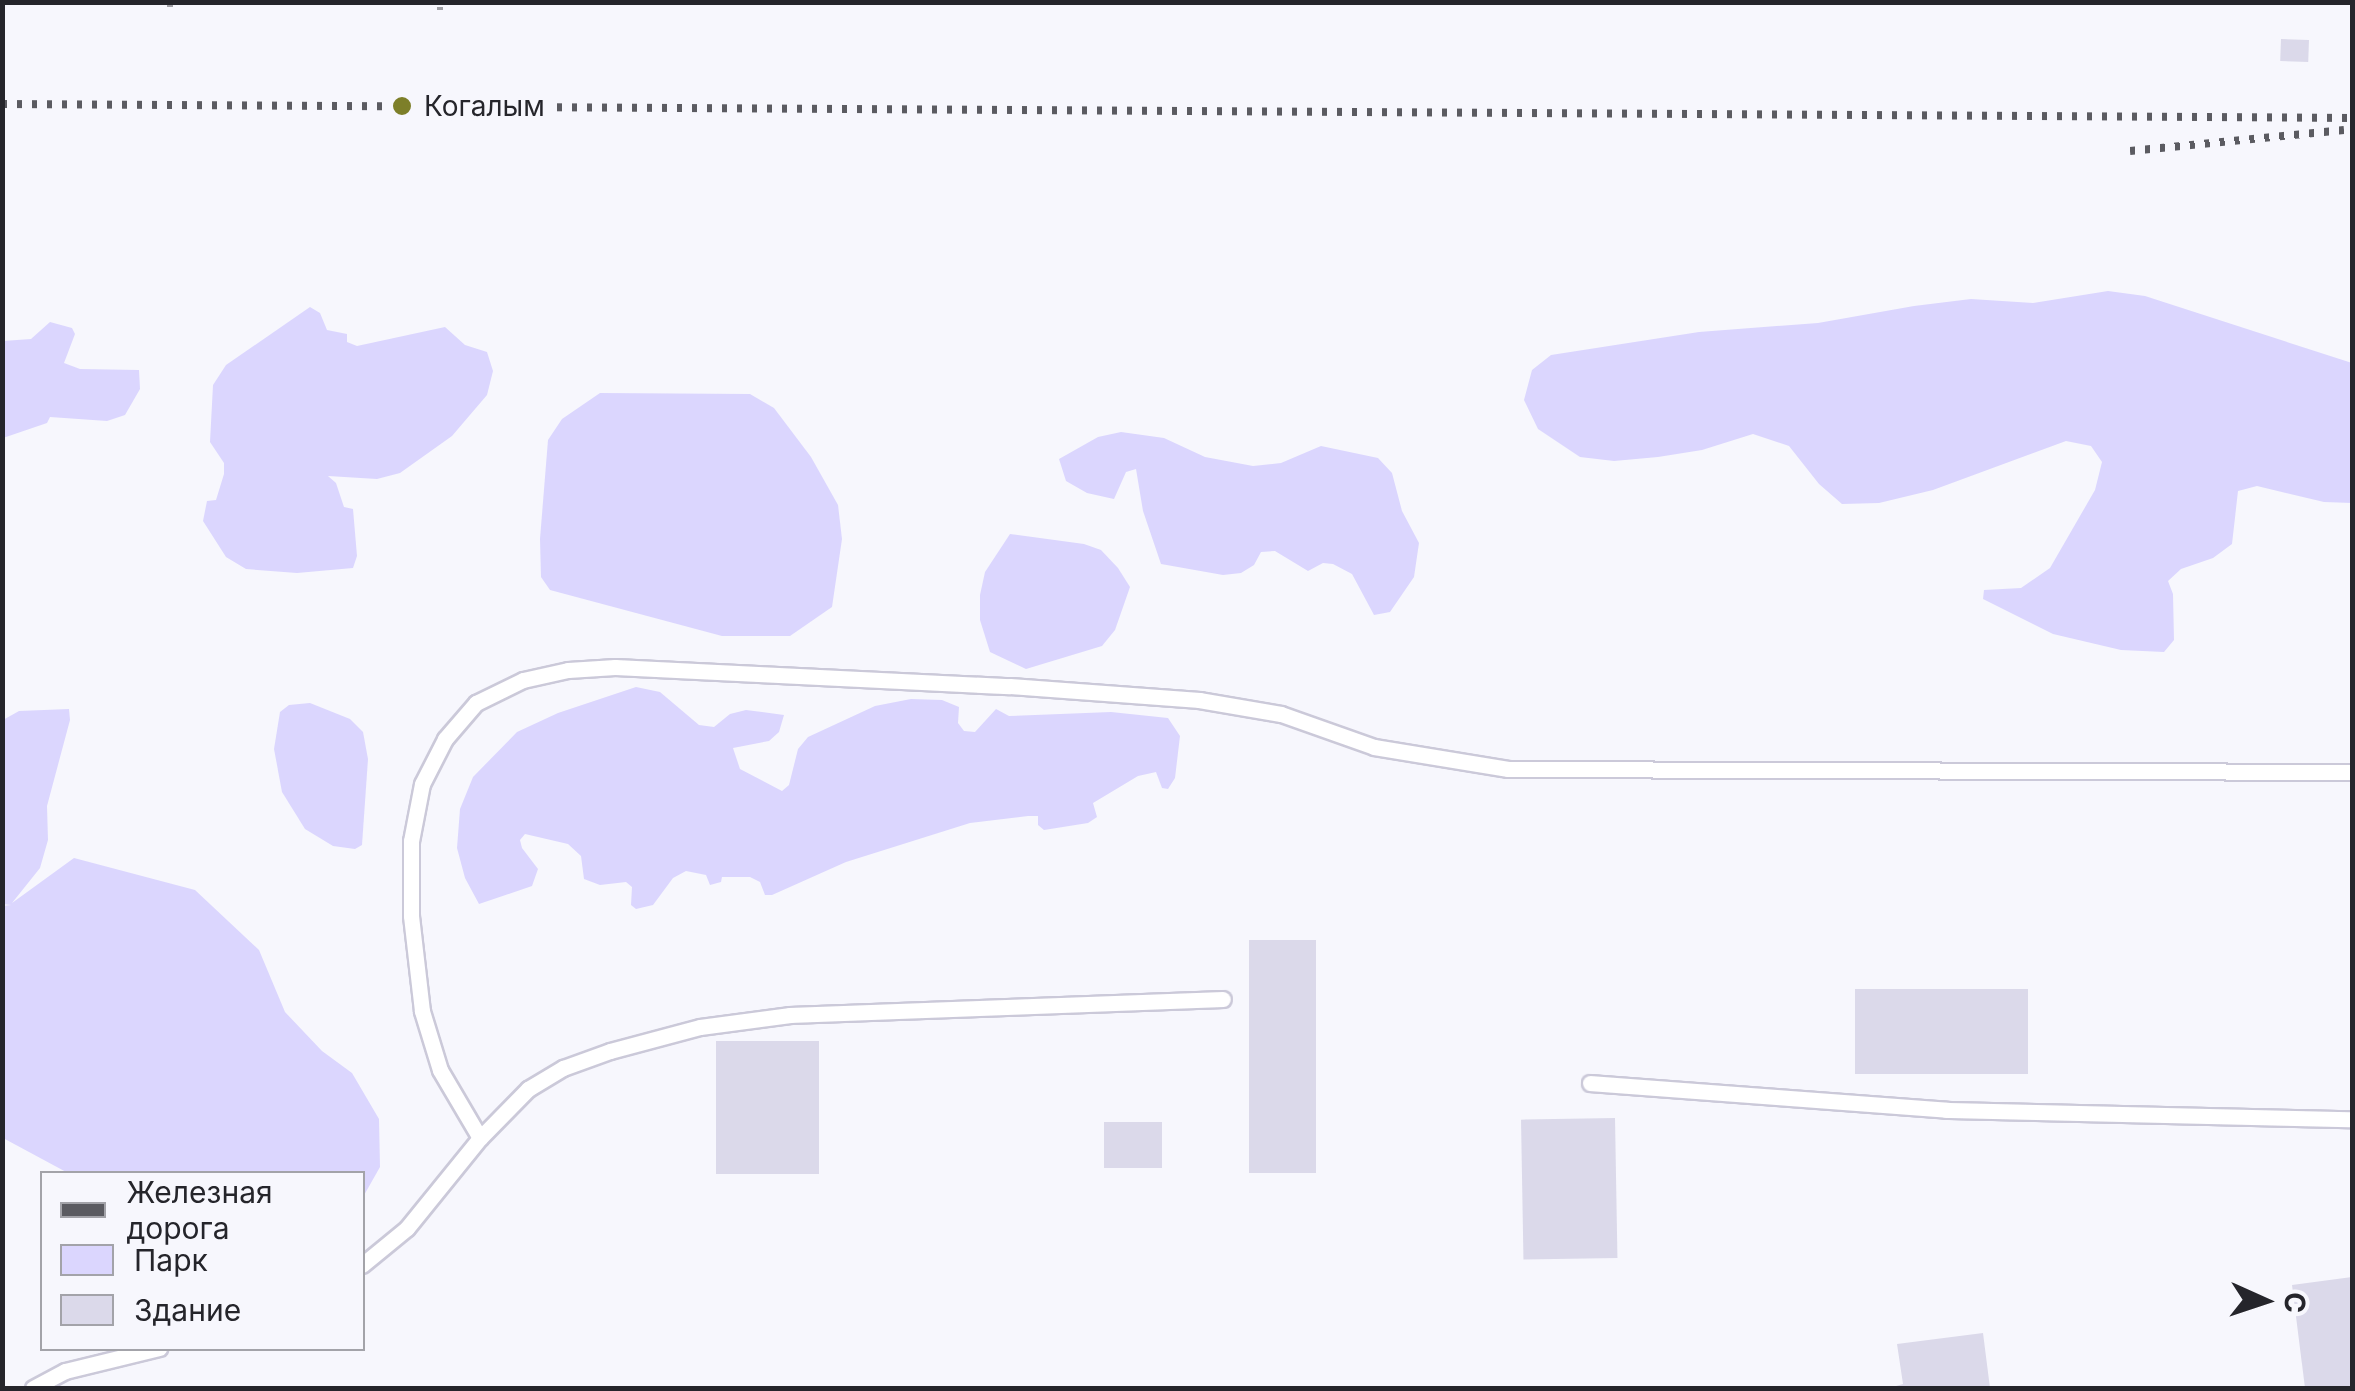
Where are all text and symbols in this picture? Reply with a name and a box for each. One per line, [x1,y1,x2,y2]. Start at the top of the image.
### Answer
place label: Когалым [424,89,545,123]
marker: Когалым [389,93,415,119]
legend [40,1171,365,1351]
text: Железная дорога [126,1174,273,1246]
text: Парк [134,1242,208,1278]
north arrow [2215,1251,2315,1351]
text: С [2277,1291,2312,1314]
text: Здание [134,1292,241,1328]

